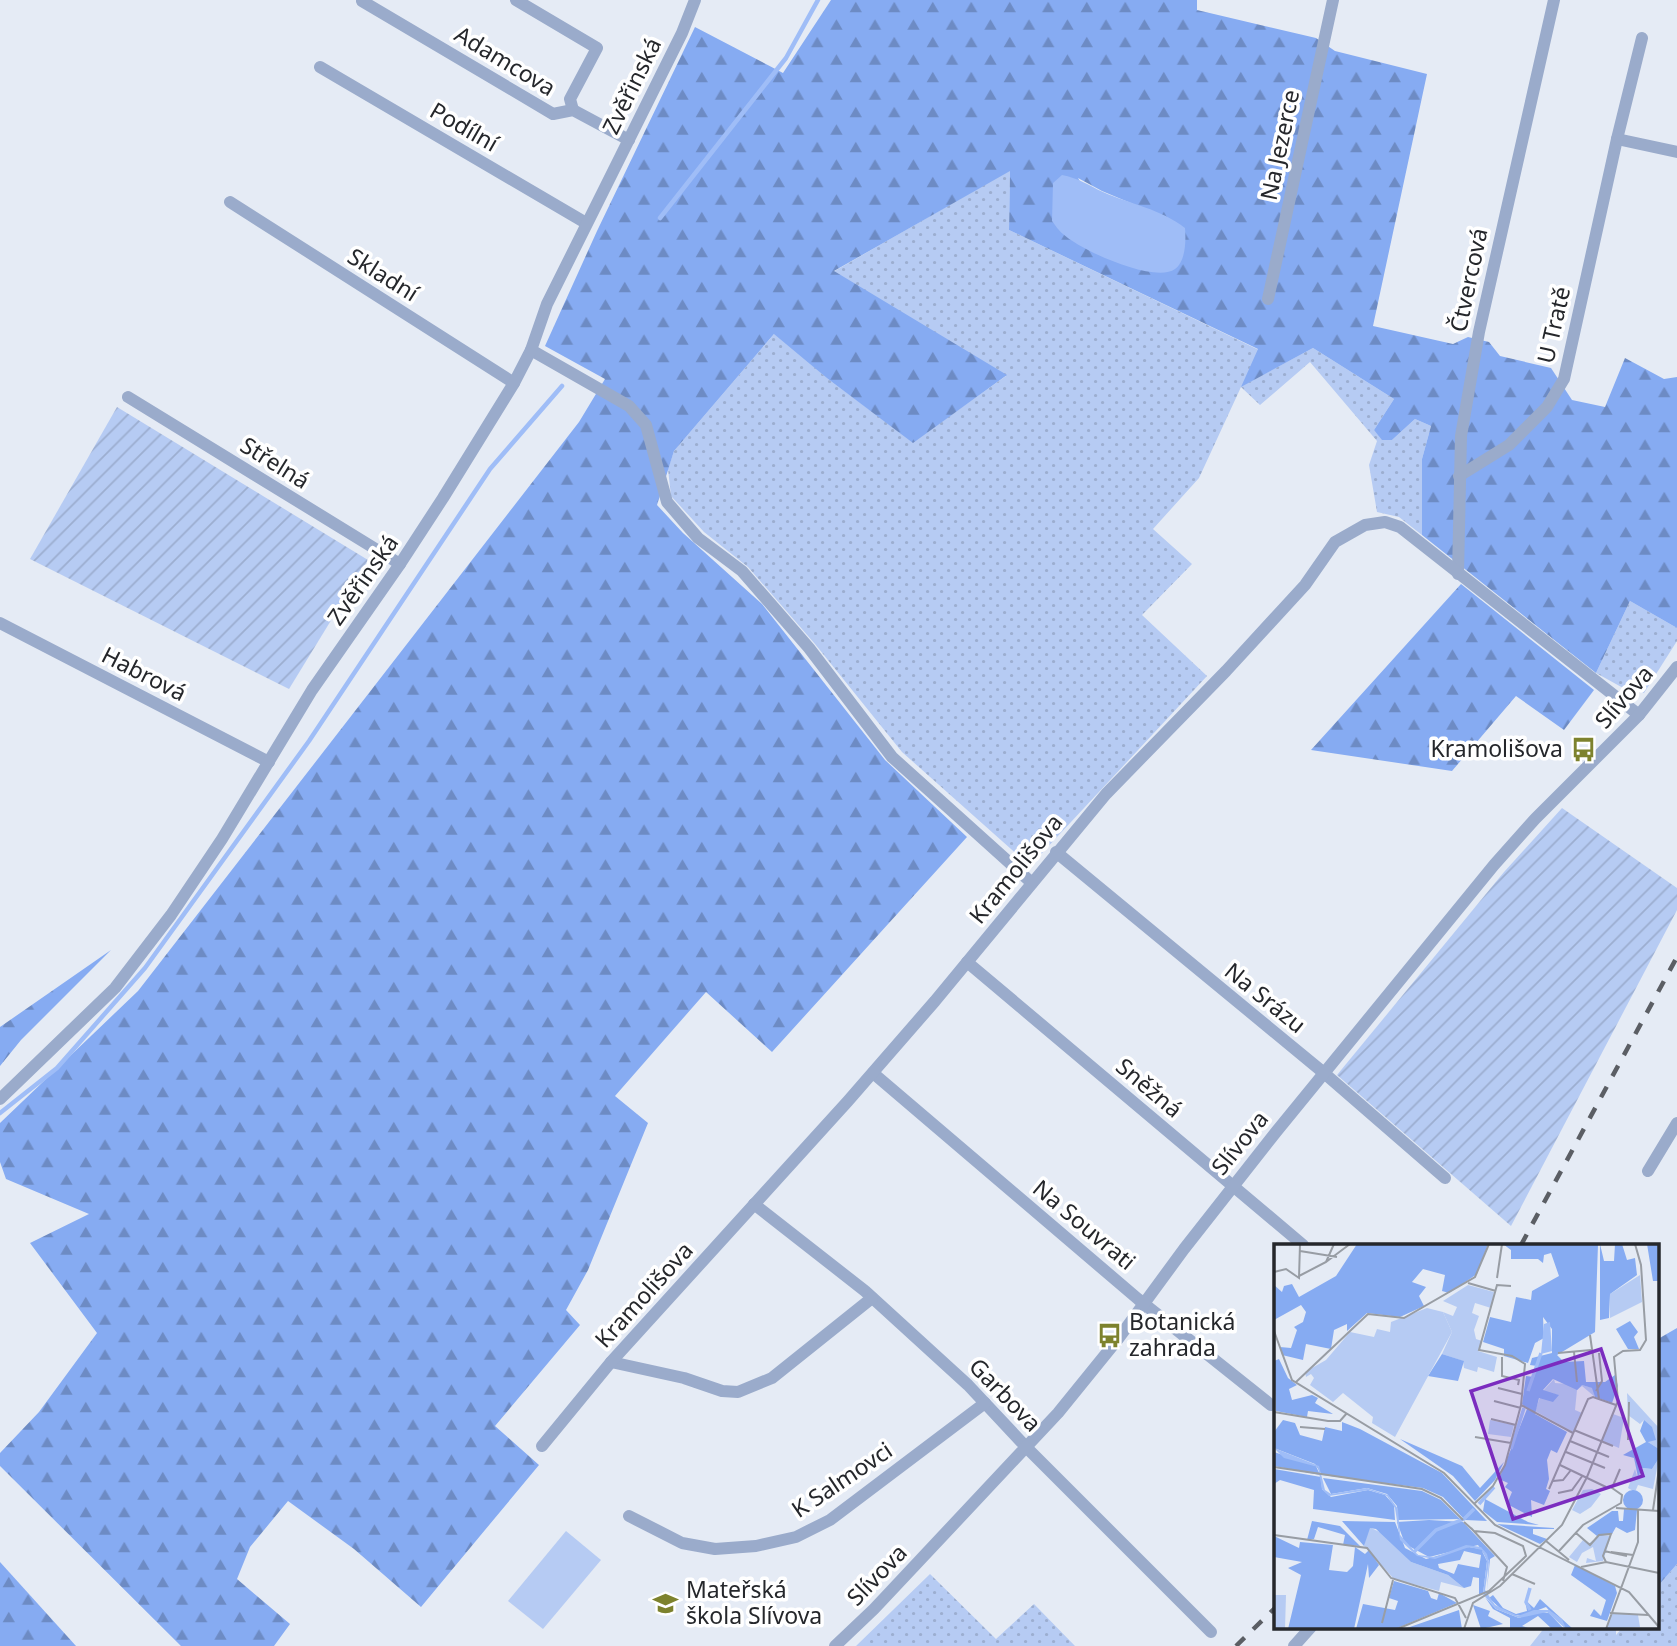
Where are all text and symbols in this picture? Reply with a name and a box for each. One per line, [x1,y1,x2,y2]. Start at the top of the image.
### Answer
street label: Adamcova [449,17,562,103]
street label: Zvěřinská [594,32,668,139]
street label: Na Jezerce [1252,87,1306,203]
street label: Podílní [424,94,505,159]
street label: Čtvercová [1441,225,1495,335]
street label: Skladní [342,240,426,309]
street label: U Tratě [1529,283,1577,366]
street label: Střelná [235,428,316,496]
street label: Zvěřinská [319,528,405,631]
street label: Habrová [97,638,192,708]
street label: Slívova [1587,658,1660,735]
place label: Kramolišova [1430,732,1563,764]
bus stop icon: Kramolišova [1569,735,1597,763]
street label: Kramolišova [961,807,1069,930]
street label: Na Srázu [1218,955,1313,1040]
street label: Sněžná [1110,1050,1190,1124]
street label: Slívova [1203,1103,1275,1181]
street label: Na Souvrati [1026,1172,1143,1277]
street label: Kramolišova [587,1234,699,1354]
inset map [1274,1244,1660,1628]
place label: Botanická zahrada [1129,1305,1235,1363]
bus stop icon: Botanická zahrada [1095,1321,1123,1349]
street label: Garbova [962,1350,1049,1438]
street label: K Salmovci [785,1434,898,1525]
street label: Slívova [839,1536,914,1612]
place label: Mateřská škola Slívova [686,1573,822,1631]
school or university icon: Mateřská škola Slívova [652,1589,680,1617]

